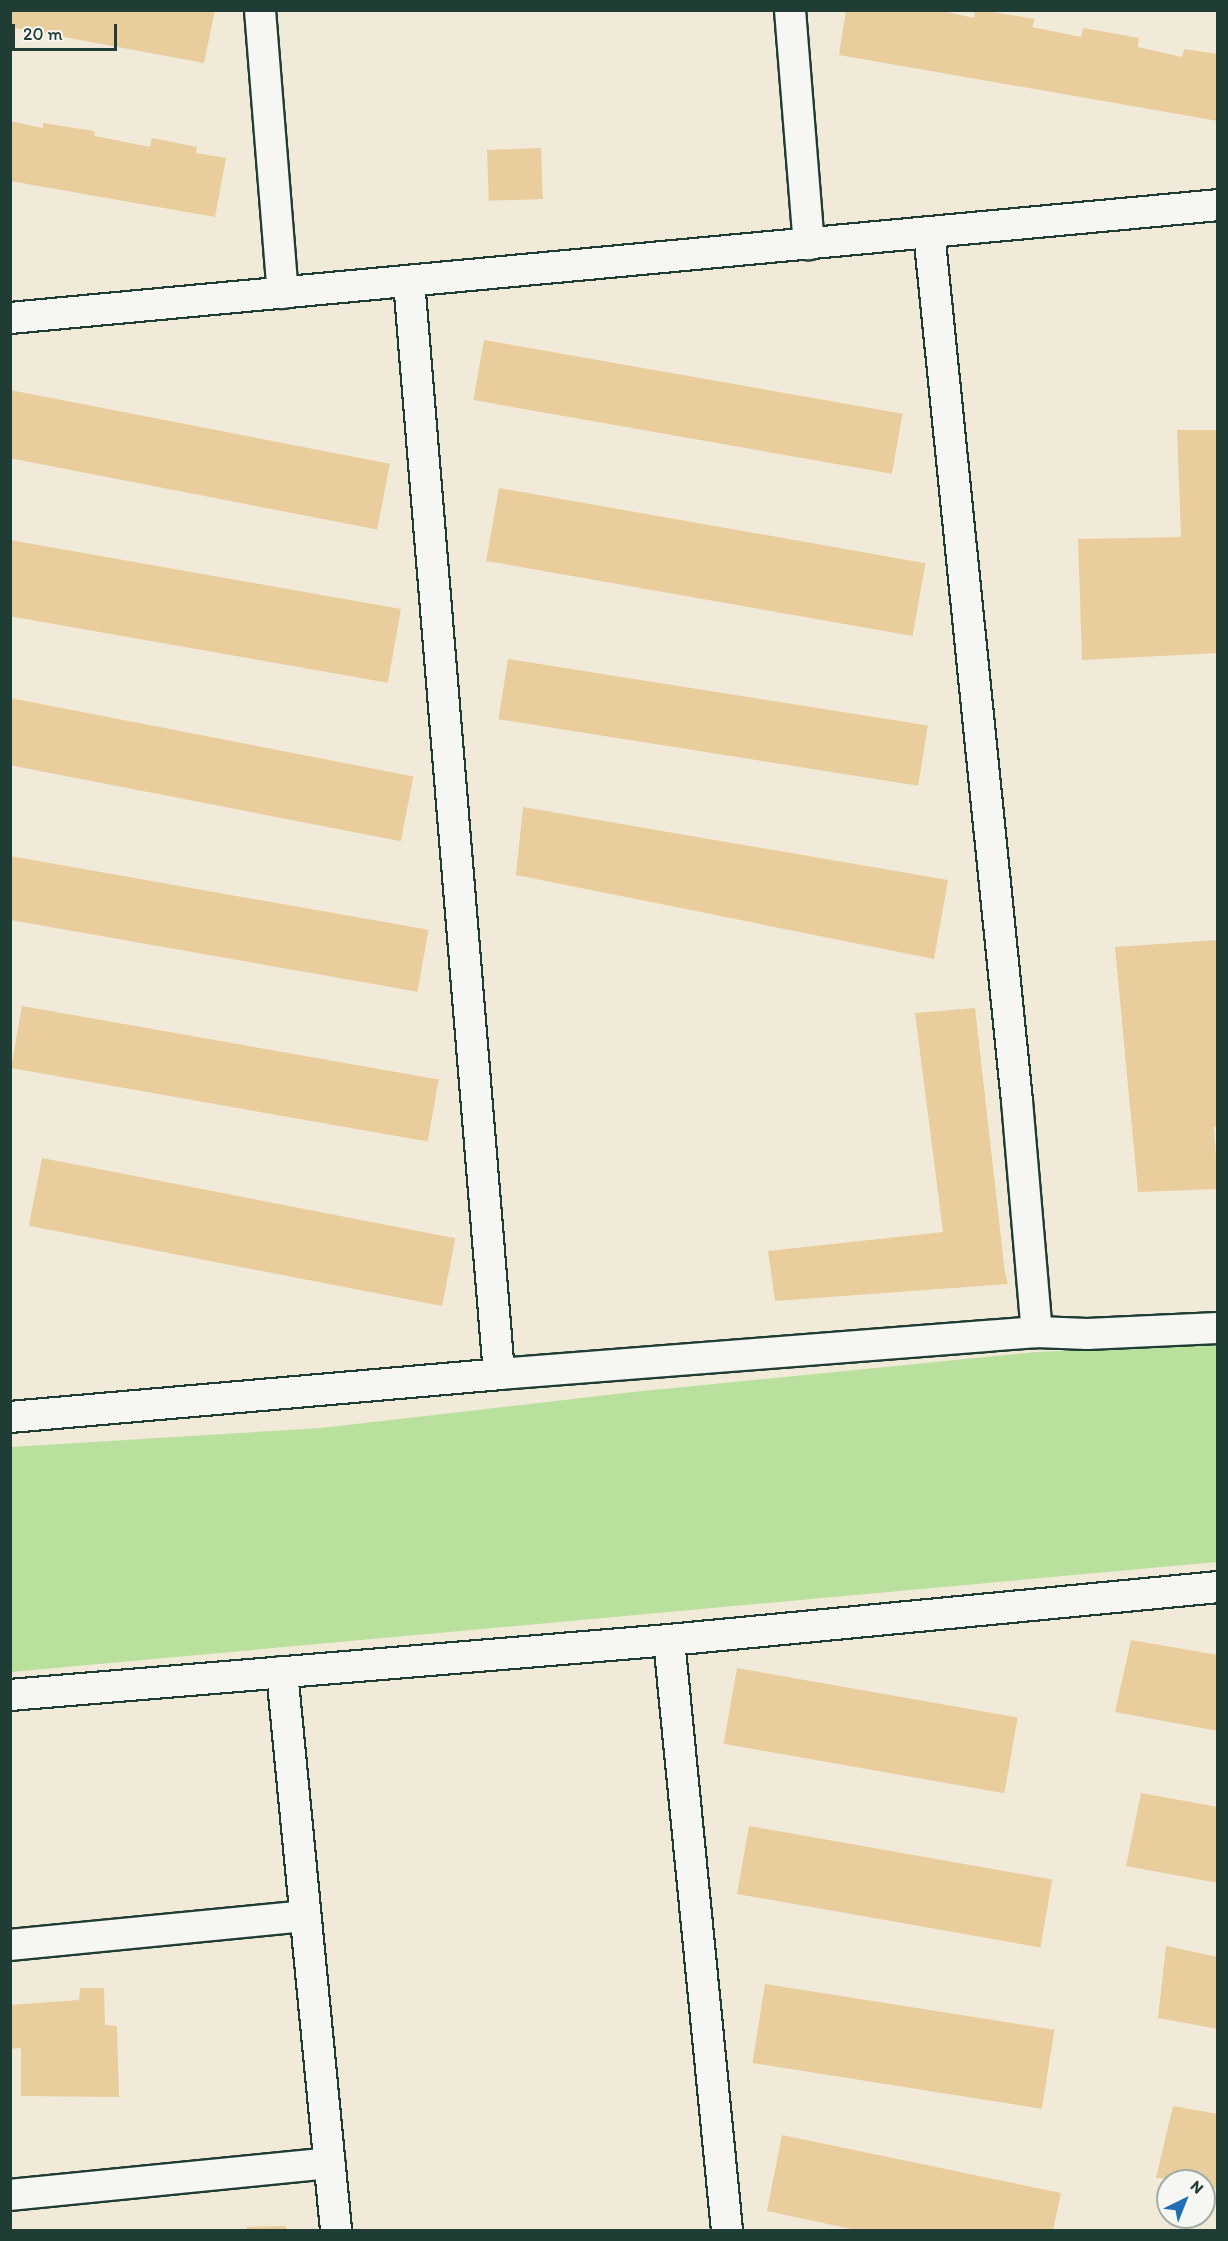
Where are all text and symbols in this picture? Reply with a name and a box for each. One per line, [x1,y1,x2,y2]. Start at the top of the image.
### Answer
scale bar [15,12,120,50]
text: 20 m [23,23,63,45]
north arrow [1156,2169,1216,2229]
text: N [1187,2176,1208,2198]

